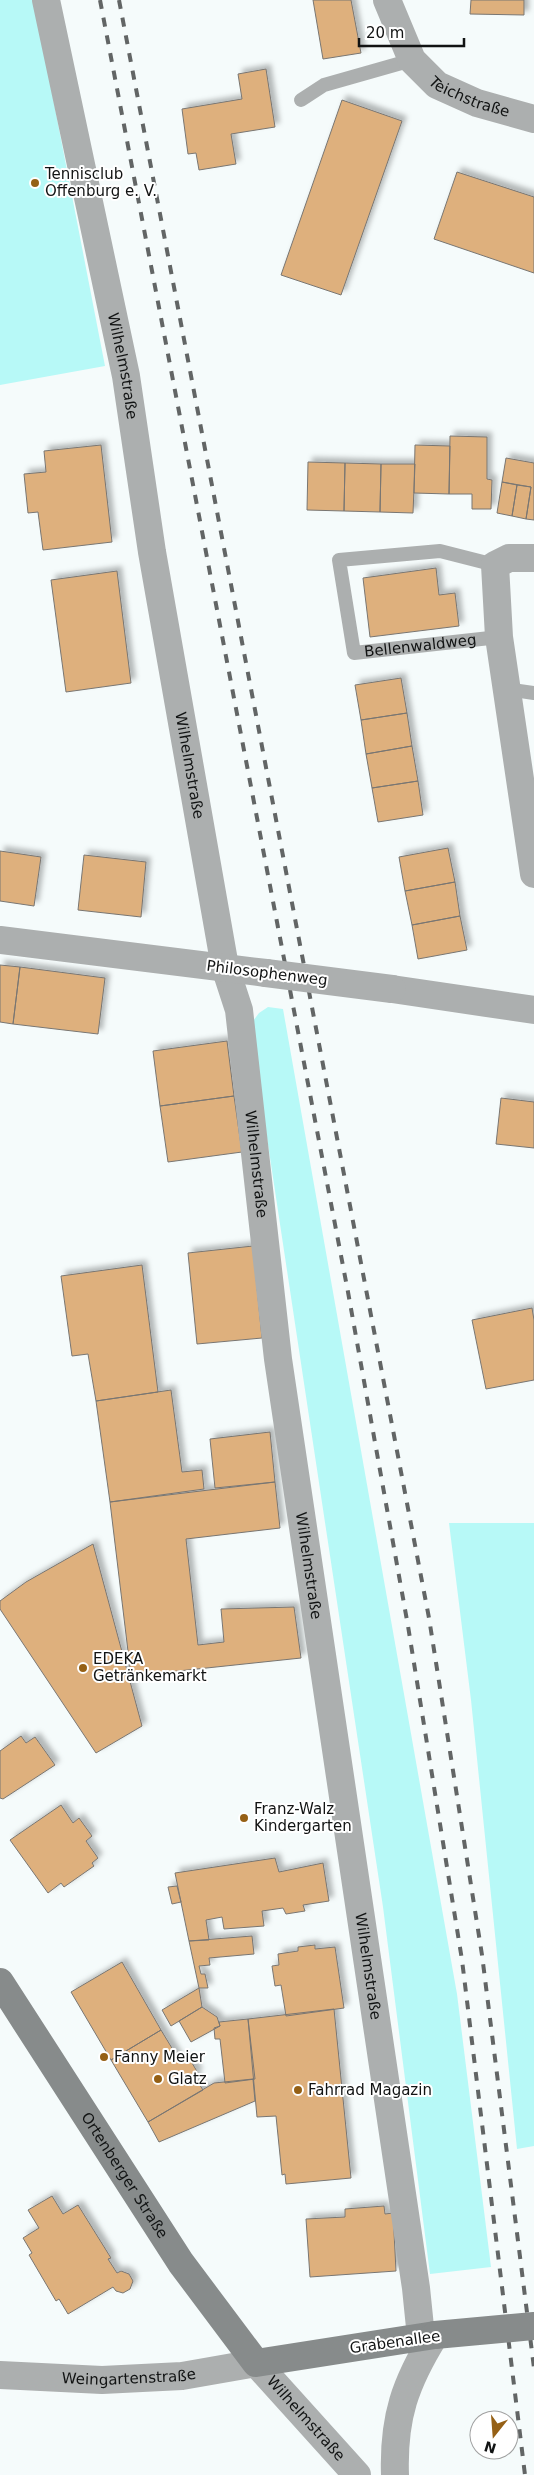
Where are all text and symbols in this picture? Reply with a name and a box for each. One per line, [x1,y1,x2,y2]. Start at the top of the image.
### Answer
scale bar [359,15,464,47]
text: 20 m [366,24,404,42]
street label: Teichstraße [424,72,512,121]
place label: Tennisclub Offenburg e. V. [44,165,157,200]
marker: Tennisclub Offenburg e. V. [29,177,41,189]
street label: Wilhelmstraße [104,311,141,421]
street label: Bellenwaldweg [363,631,477,661]
street label: Wilhelmstraße [171,711,208,820]
street label: Philosophenweg [205,957,329,989]
street label: Wilhelmstraße [241,1109,271,1219]
street label: Wilhelmstraße [292,1511,326,1620]
place label: EDEKA Getränkemarkt [93,1650,207,1685]
marker: EDEKA Getränkemarkt [77,1662,89,1674]
place label: Franz-Walz Kindergarten [254,1800,352,1835]
marker: Franz-Walz Kindergarten [238,1812,250,1824]
street label: Wilhelmstraße [351,1911,385,2021]
place label: Fanny Meier [114,2048,206,2066]
marker: Fanny Meier [98,2051,110,2063]
place label: Glatz [168,2070,207,2088]
marker: Glatz [152,2073,164,2085]
place label: Fahrrad Magazin [308,2081,432,2099]
marker: Fahrrad Magazin [292,2084,304,2096]
street label: Ortenberger Straße [77,2109,172,2242]
street label: Grabenallee [349,2327,441,2357]
street label: Weingartenstraße [61,2365,197,2389]
street label: Wilhelmstraße [263,2372,349,2465]
north arrow [469,2410,519,2460]
text: N [482,2438,498,2457]

